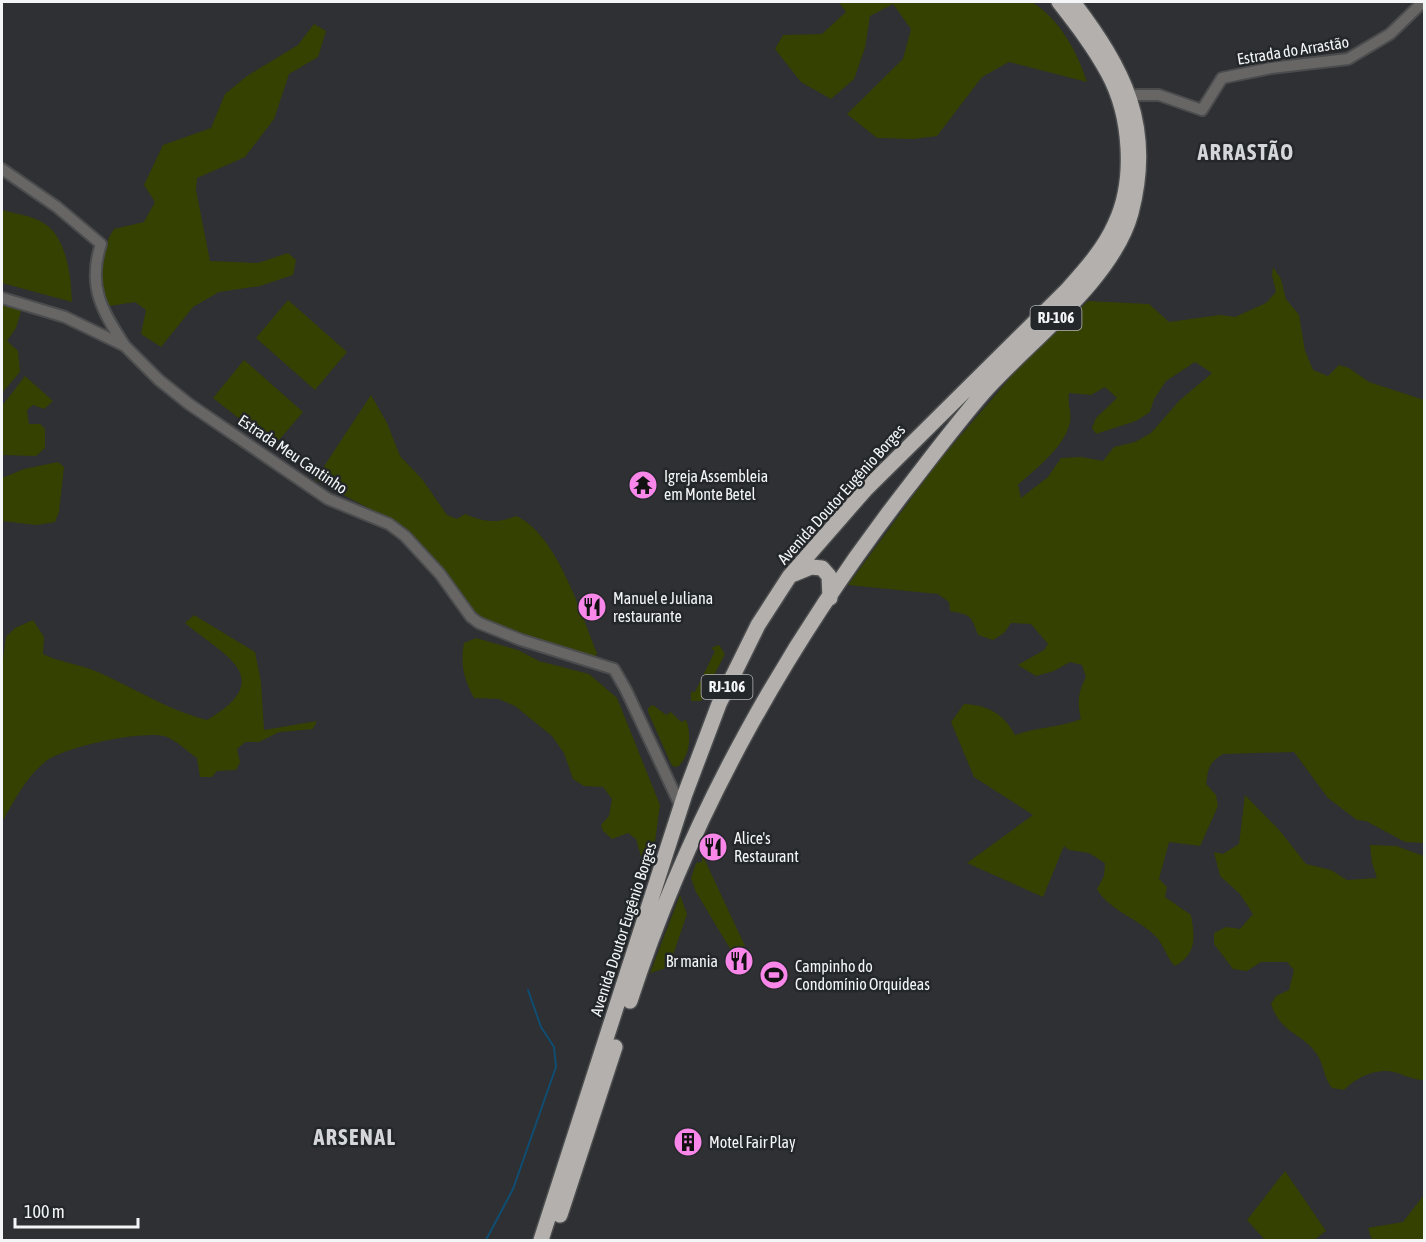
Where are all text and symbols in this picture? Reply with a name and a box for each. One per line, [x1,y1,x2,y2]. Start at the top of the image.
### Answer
street label: Estrada do Arrastão [1236,32,1350,68]
district label: ARRASTÃO [1196,139,1295,165]
road number: RJ-106 [1030,306,1082,330]
street label: Estrada Meu Cantinho [235,411,351,497]
street label: Avenida Doutor Eugênio Borges [774,420,909,568]
place label: Igreja Assembleia em Monte Betel [664,467,768,503]
temple icon: Igreja Assembleia em Monte Betel [627,469,659,501]
place label: Manuel e Juliana restaurante [613,589,713,625]
restaurant icon: Manuel e Juliana restaurante [576,591,608,623]
road number: RJ-106 [702,675,752,699]
place label: Alice's Restaurant [734,829,799,865]
restaurant icon: Alice's Restaurant [697,831,729,863]
street label: Avenida Doutor Eugênio Borges [586,840,661,1018]
restaurant icon: Br mania [723,945,755,977]
place label: Br mania [666,952,718,970]
place label: Campinho do Condomínio Orquideas [795,957,930,994]
sports icon: Campinho do Condomínio Orquideas [758,959,790,991]
district label: ARSENAL [312,1124,397,1150]
building icon: Motel Fair Play [672,1126,704,1158]
place label: Motel Fair Play [709,1133,796,1152]
scale bar [15,1191,138,1229]
text: 100 m [24,1201,65,1222]

